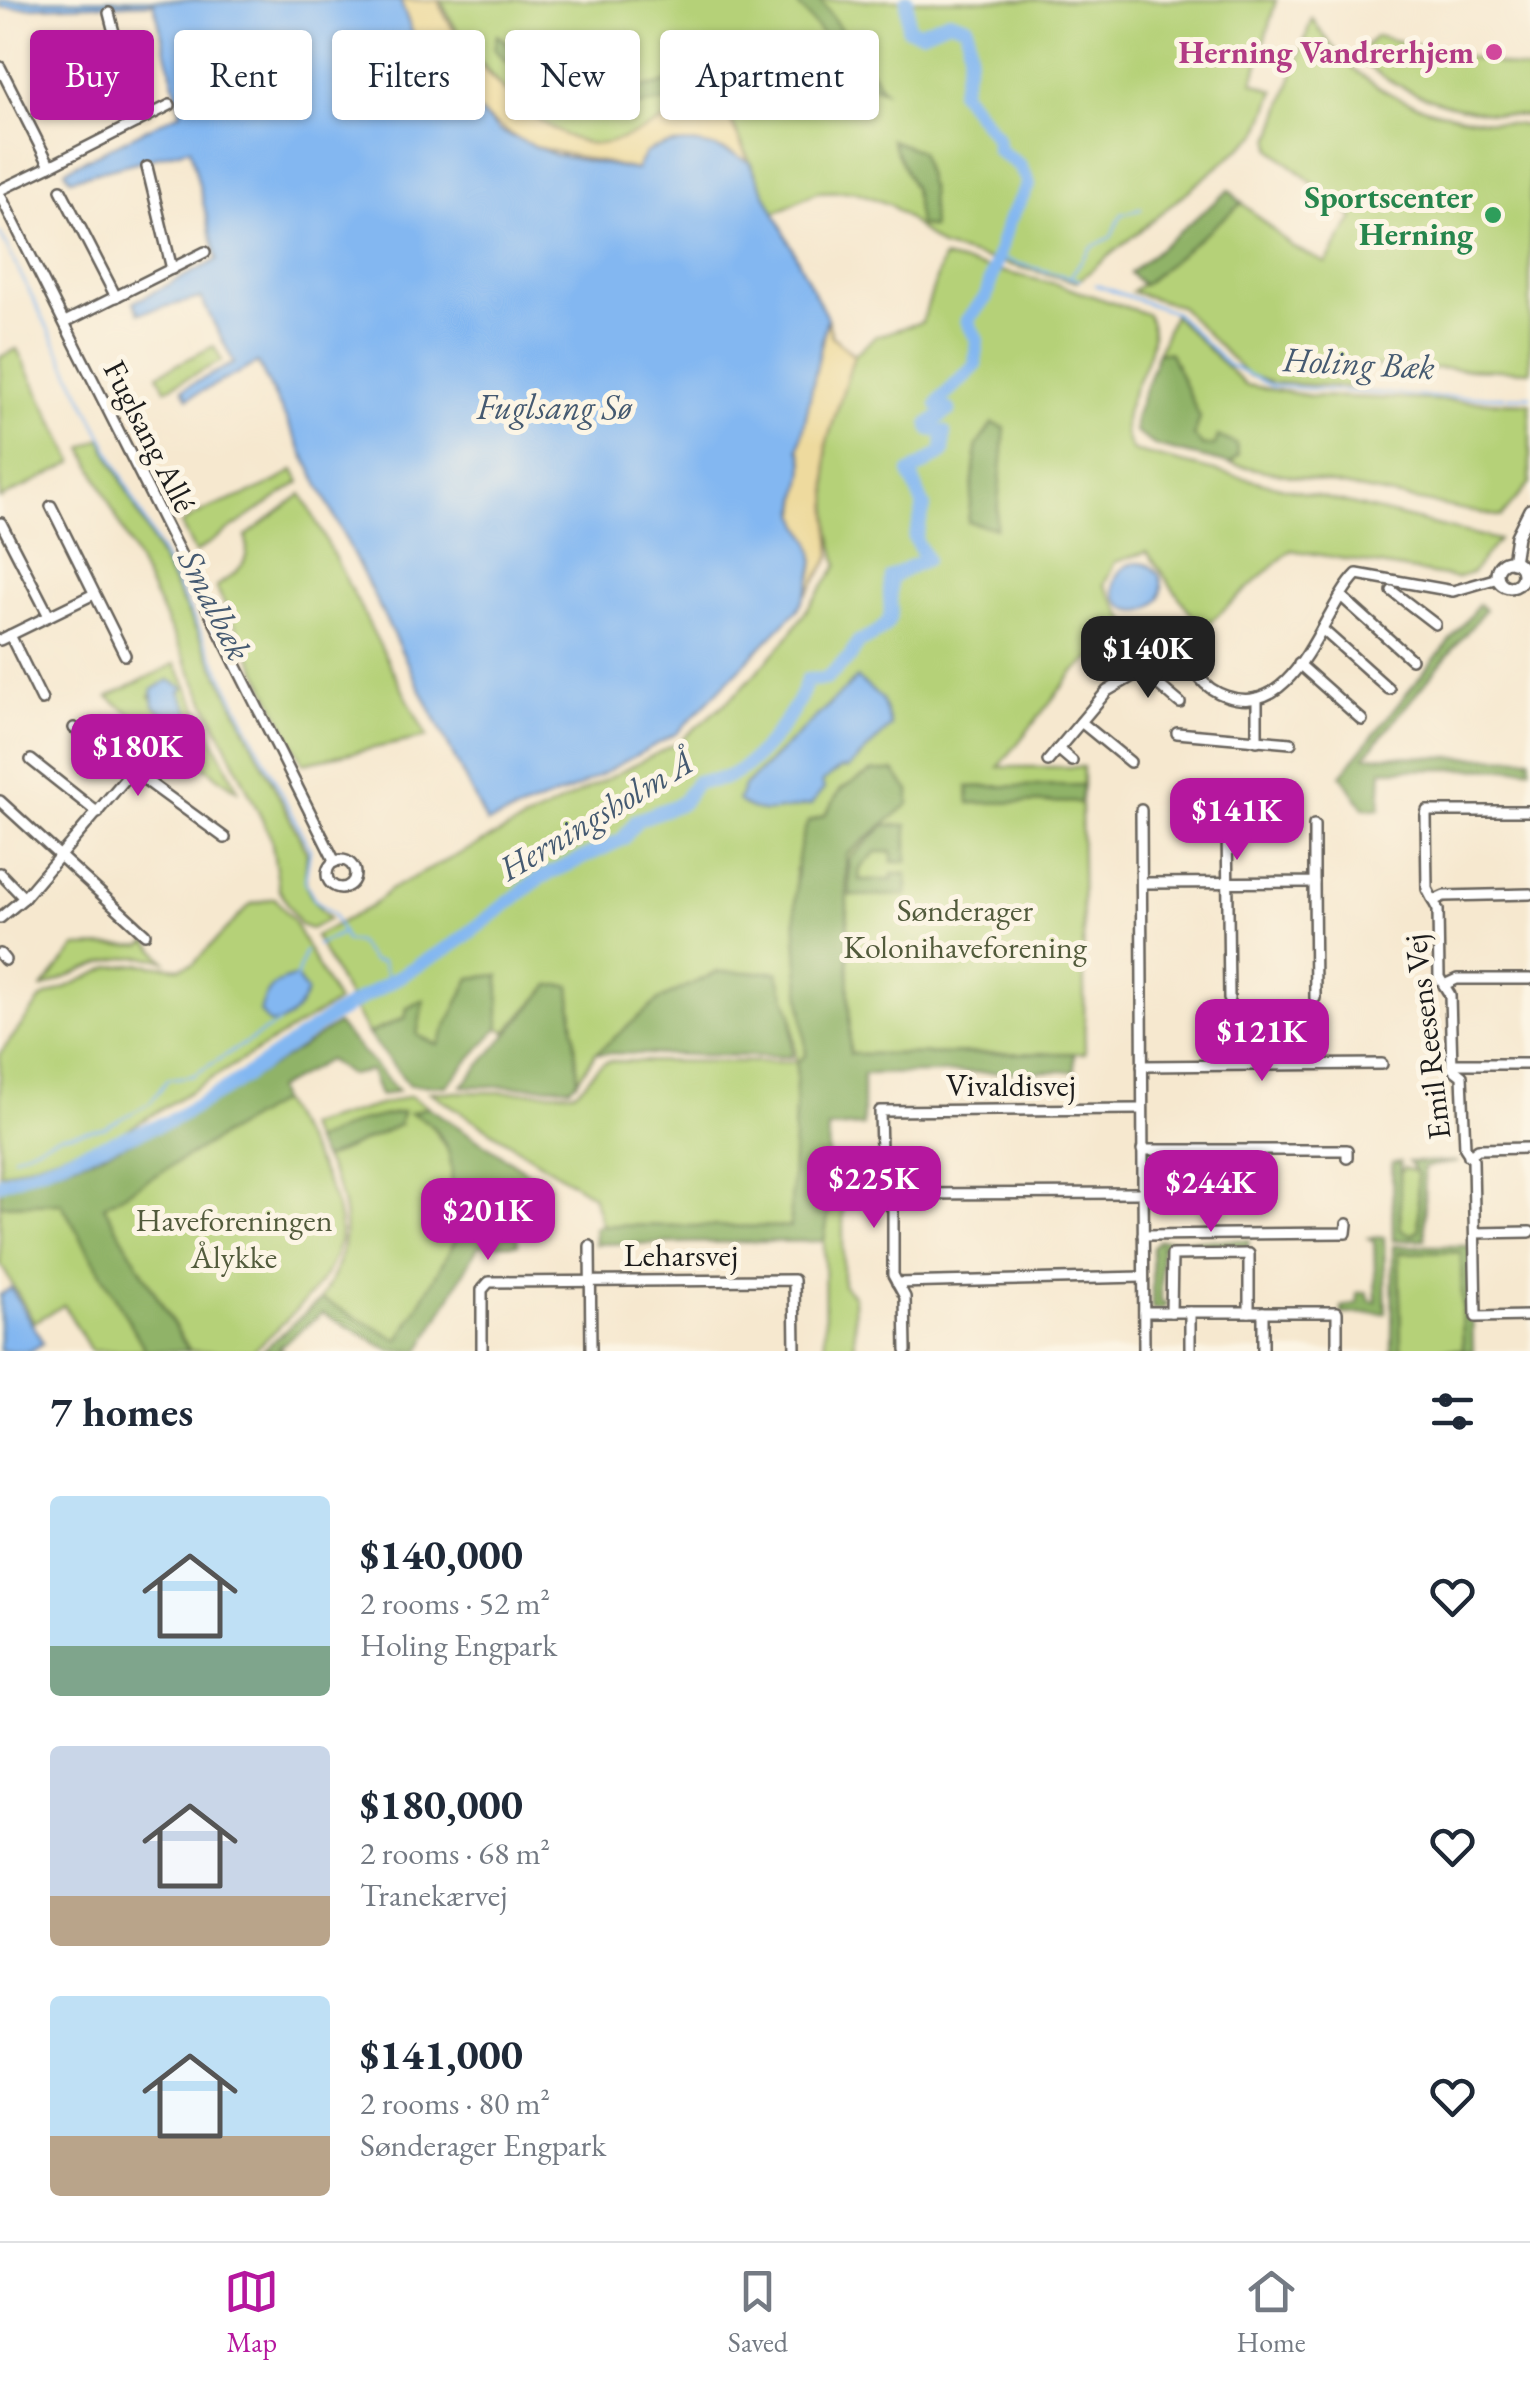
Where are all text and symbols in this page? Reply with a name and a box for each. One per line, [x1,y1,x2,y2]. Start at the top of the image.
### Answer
chip: Buy [30,30,154,120]
chip: Rent [174,30,312,120]
chip: Filters [332,30,485,120]
chip: New [505,30,640,120]
chip: Apartment [660,30,879,120]
place label: Herning Vandrerhjem [1179,31,1474,73]
marker: Herning Vandrerhjem [1483,41,1505,63]
place label: Sportscenter Herning [1304,176,1474,255]
marker: Sportscenter Herning [1482,204,1504,226]
water label: Holing Bæk [1281,336,1436,390]
street label: Fuglsang Allé [94,353,206,519]
water label: Fuglsang Sø [475,384,633,430]
water label: Smalbæk [168,541,263,668]
pin: $140K [1078,616,1218,701]
text: $140K [1103,627,1193,669]
pin: $180K [68,714,208,799]
text: $180K [93,725,183,767]
water label: Herningsholm Å [489,738,703,892]
pin: $141K [1167,778,1307,863]
text: $141K [1192,789,1282,831]
park label: Sønderager Kolonihaveforening [843,889,1088,968]
street label: Emil Reesens Vej [1394,932,1460,1142]
pin: $121K [1192,999,1332,1084]
text: $121K [1217,1010,1307,1052]
street label: Vivaldisvej [946,1064,1076,1106]
pin: $225K [804,1146,944,1231]
pin: $244K [1141,1150,1281,1235]
text: $225K [829,1157,919,1199]
text: $244K [1166,1161,1256,1203]
pin: $201K [418,1178,558,1263]
text: $201K [443,1189,533,1231]
park label: Haveforeningen Ålykke [135,1199,333,1278]
street label: Leharsvej [624,1234,738,1276]
text: 7 homes [50,1384,193,1439]
icon: filters [1425,1384,1480,1439]
text: $140,000 [360,1527,523,1582]
icon: home [130,1536,250,1656]
icon: heart [1425,1569,1480,1624]
text: 2 rooms · 52 m² [360,1582,550,1624]
text: Holing Engpark [360,1624,557,1666]
text: $180,000 [360,1777,523,1832]
icon: home [130,1786,250,1906]
icon: heart [1425,1819,1480,1874]
text: 2 rooms · 68 m² [360,1832,550,1874]
text: Tranekærvej [360,1874,508,1916]
text: $141,000 [360,2027,523,2082]
icon: home [130,2036,250,2156]
icon: heart [1425,2069,1480,2124]
text: 2 rooms · 80 m² [360,2082,550,2124]
text: Sønderager Engpark [360,2124,606,2166]
tab: Map [224,2264,279,2360]
tab: Saved [728,2264,788,2360]
tab: Home [1236,2264,1306,2360]

